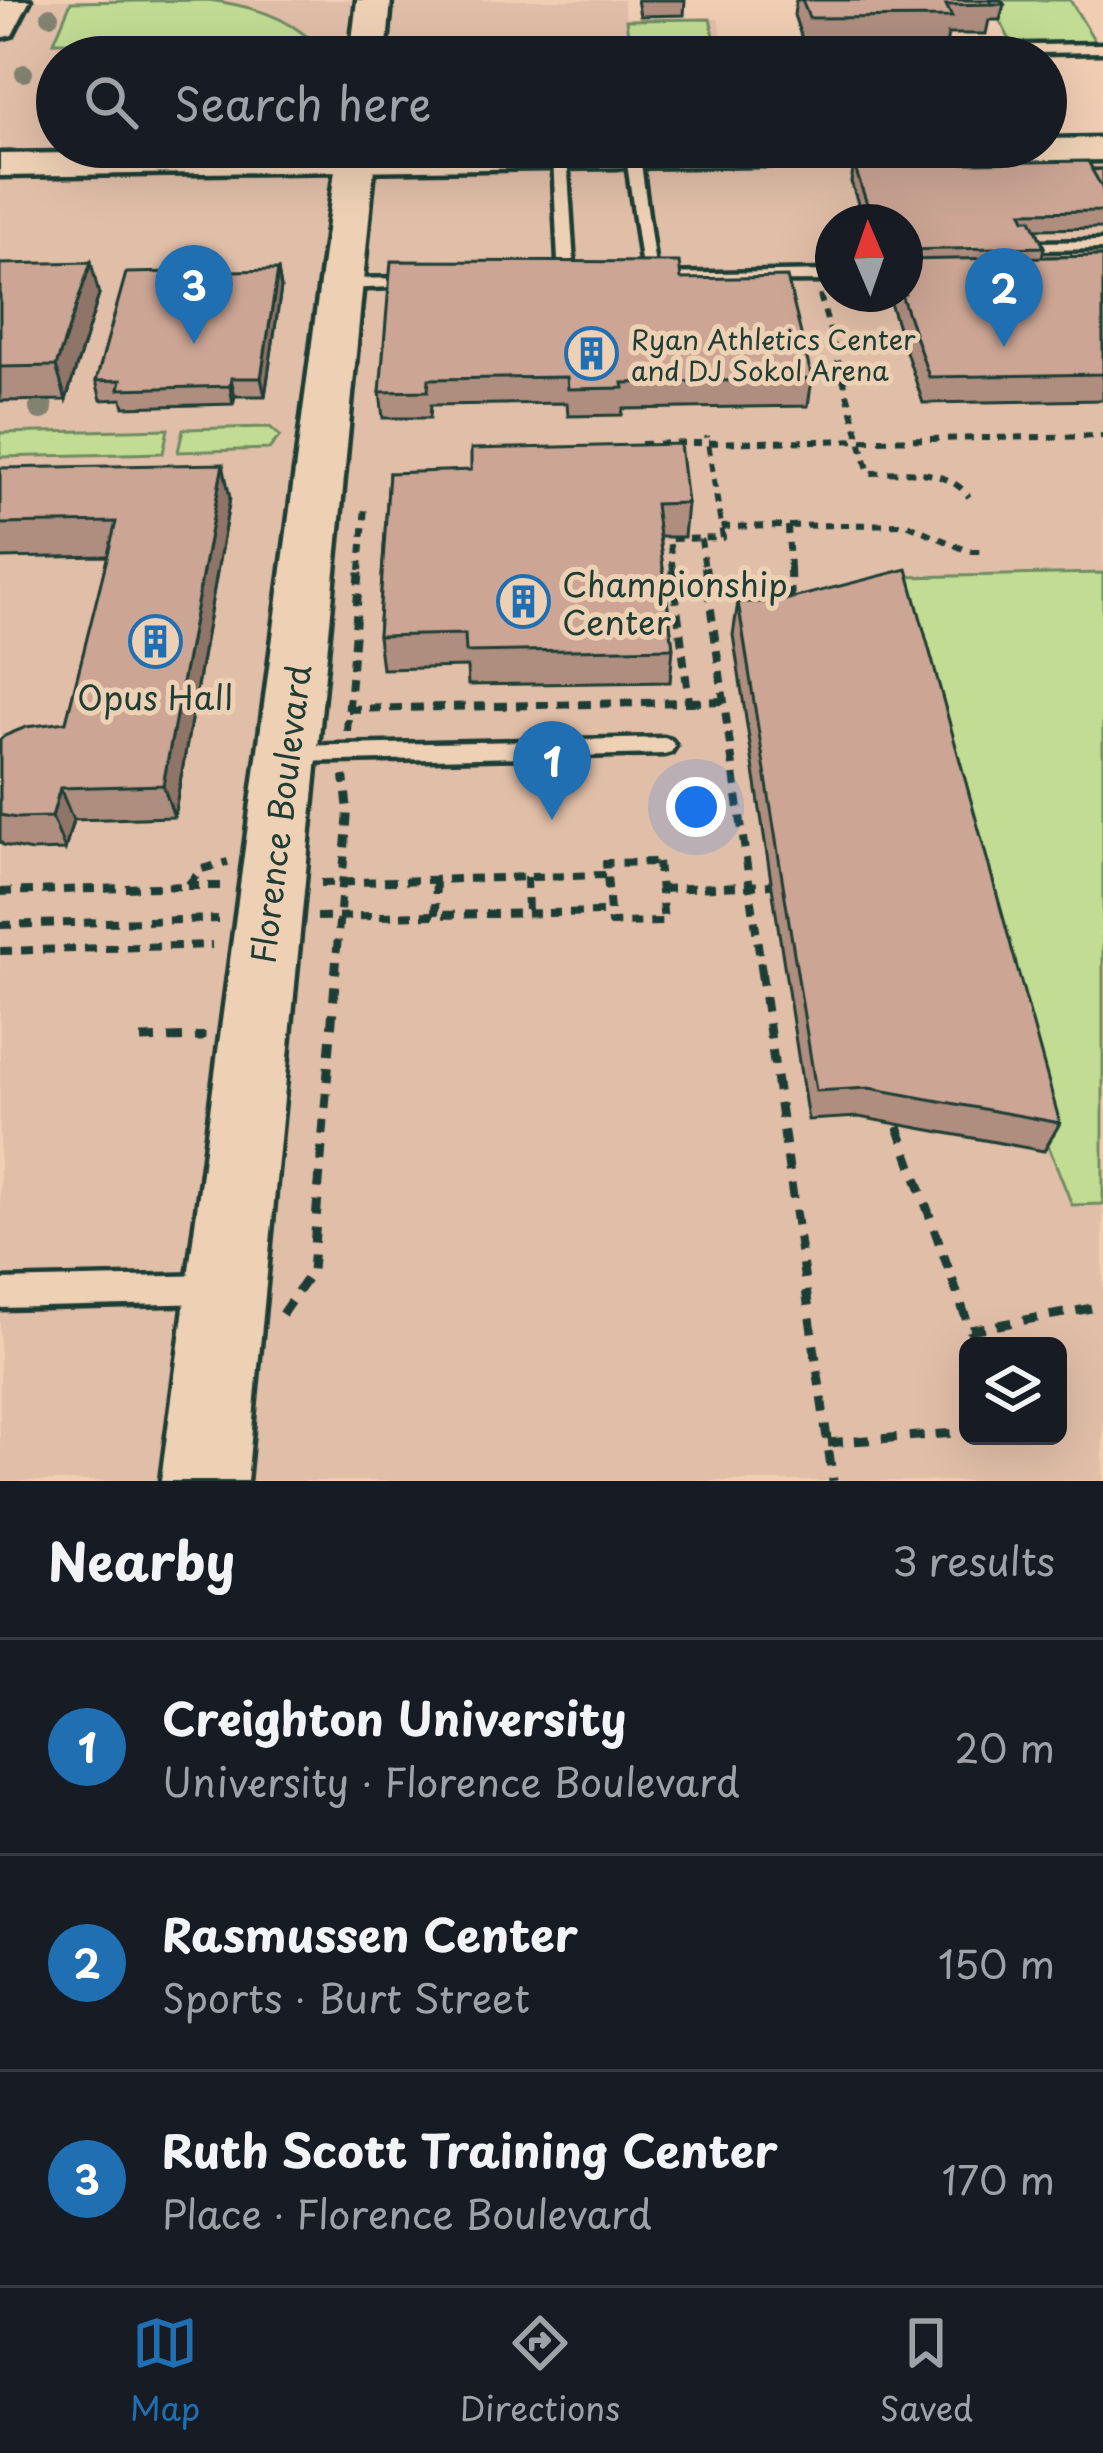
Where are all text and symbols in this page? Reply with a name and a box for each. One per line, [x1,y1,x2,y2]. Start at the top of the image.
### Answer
search box [36,36,1067,168]
text: Search here [174,68,431,136]
icon: search [78,69,144,135]
north arrow [815,204,923,312]
pin: 3 [155,245,233,344]
pin: 2 [965,248,1043,347]
place label: Ryan Athletics Center and DJ Sokol Arena [631,318,916,390]
building icon: Ryan Athletics Center and DJ Sokol Arena [564,326,620,382]
place label: Championship Center [562,558,788,646]
building icon: Championship Center [495,574,551,630]
building icon: Opus Hall [127,614,183,670]
street label: Florence Boulevard [236,662,322,966]
place label: Opus Hall [77,671,233,721]
pin: 1 [513,721,591,820]
your location [666,777,726,837]
map controls [959,1337,1067,1445]
button: layers [959,1337,1067,1445]
text: Nearby [48,1521,235,1598]
text: 3 results [892,1530,1055,1589]
text: Creighton University [162,1683,627,1751]
text: 1 [78,1717,96,1776]
text: 20 m [954,1717,1055,1776]
text: University · Florence Boulevard [162,1751,740,1810]
text: Rasmussen Center [162,1899,578,1967]
text: 2 [73,1933,101,1992]
text: 150 m [938,1933,1055,1992]
text: Sports · Burt Street [162,1967,530,2026]
text: Ruth Scott Training Center [162,2115,778,2183]
text: 3 [74,2149,100,2208]
text: 170 m [942,2149,1055,2208]
text: Place · Florence Boulevard [162,2183,652,2242]
tab: Map [130,2310,200,2432]
tab: Directions [460,2310,620,2432]
tab: Saved [880,2310,973,2432]

